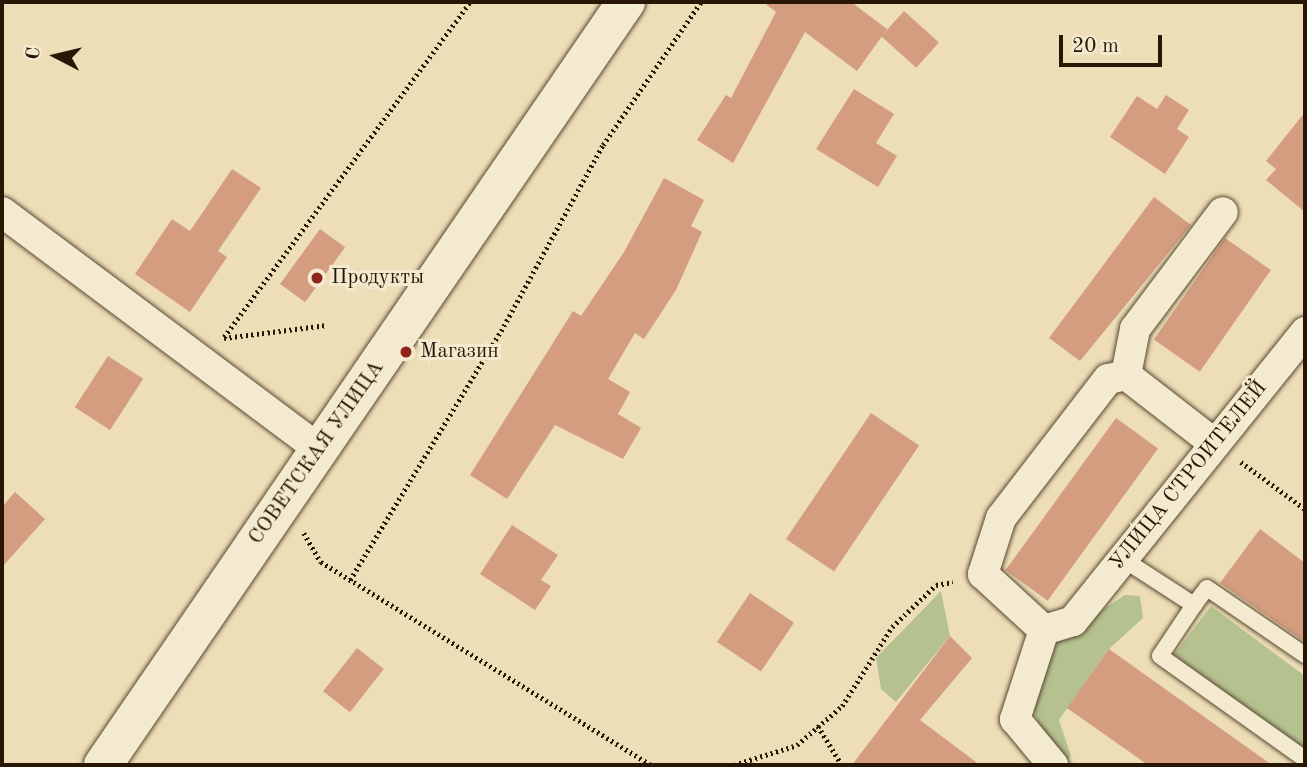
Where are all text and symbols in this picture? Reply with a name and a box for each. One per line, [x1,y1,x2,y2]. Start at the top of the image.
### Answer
north arrow [21,21,91,91]
scale bar [1062,21,1165,65]
text: 20 m [1072,36,1119,57]
text: С [24,46,45,61]
place label: Продукты [331,265,424,291]
marker: Продукты [309,270,325,286]
place label: Магазин [420,339,499,365]
marker: Магазин [398,344,414,360]
street label: СОВЕТСКАЯ УЛИЦА [244,356,390,550]
street label: УЛИЦА СТРОИТЕЛЕЙ [1105,376,1273,576]

